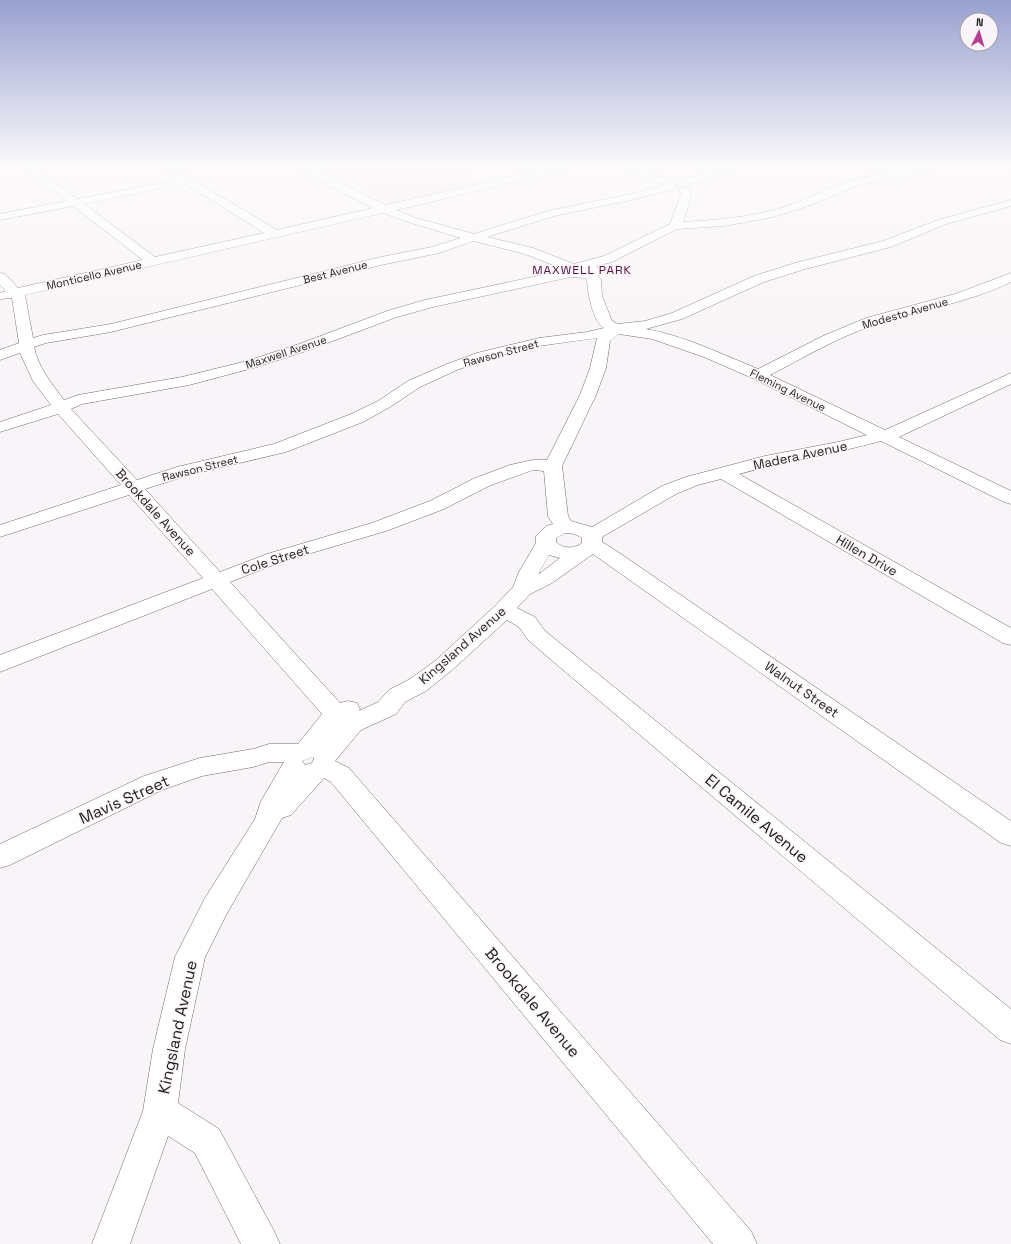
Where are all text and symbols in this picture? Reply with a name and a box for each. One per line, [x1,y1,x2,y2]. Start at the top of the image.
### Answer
north arrow [959,12,999,52]
text: N [976,15,984,29]
street label: Monticello Avenue [45,257,143,293]
street label: Best Avenue [301,257,369,287]
district label: MAXWELL PARK [532,262,632,278]
street label: Modesto Avenue [860,294,950,332]
street label: Maxwell Avenue [244,332,328,372]
street label: Rawson Street [462,336,540,370]
street label: Fleming Avenue [748,366,828,414]
street label: Madera Avenue [751,437,849,474]
street label: Rawson Street [161,452,239,484]
street label: Brookdale Avenue [112,465,199,560]
street label: Hillen Drive [833,531,901,580]
street label: Cole Street [239,541,311,578]
street label: Kingsland Avenue [415,603,510,688]
street label: Walnut Street [761,658,842,721]
street label: El Camile Avenue [701,769,812,868]
street label: Mavis Street [76,770,173,829]
street label: Brookdale Avenue [480,943,585,1062]
street label: Kingsland Avenue [153,958,202,1096]

